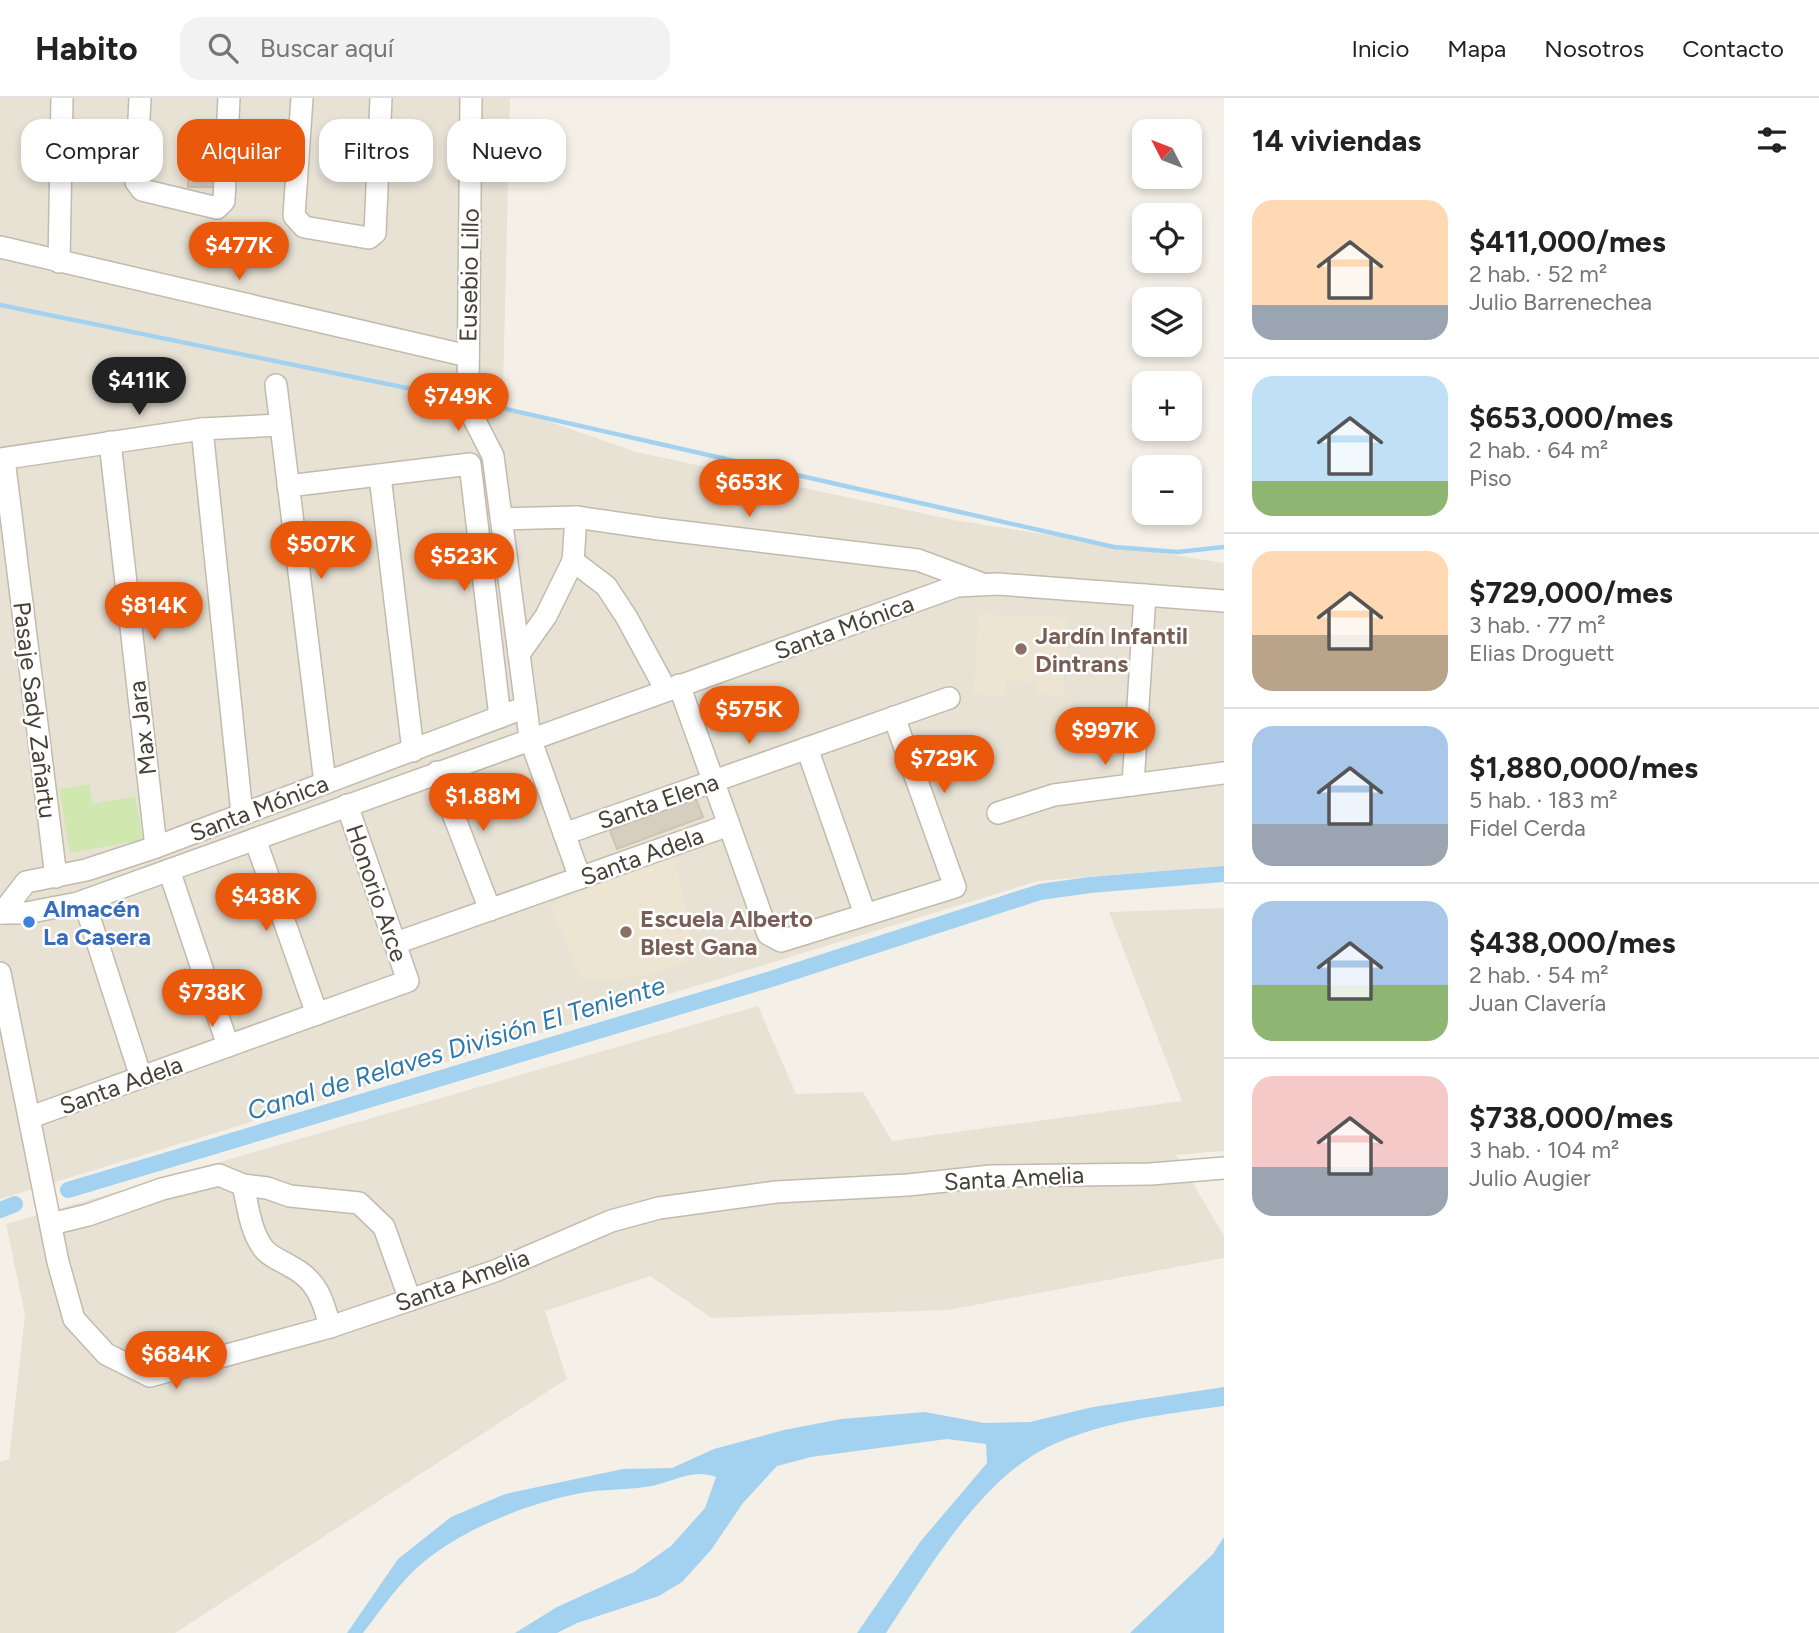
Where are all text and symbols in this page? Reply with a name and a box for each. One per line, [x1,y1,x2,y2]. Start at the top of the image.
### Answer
search box [180,17,670,80]
text: Habito [35,29,138,68]
icon: search [204,29,242,67]
text: Buscar aquí [260,32,394,64]
text: Inicio [1351,34,1409,63]
text: Mapa [1447,34,1506,63]
text: Nosotros [1544,34,1644,63]
text: Contacto [1682,34,1784,63]
chip: Comprar [21,119,163,182]
chip: Alquilar [177,119,305,182]
chip: Filtros [319,119,433,182]
chip: Nuevo [447,119,566,182]
north arrow [1132,119,1202,189]
map controls [1132,119,1202,525]
icon: filters [1753,121,1791,159]
text: 14 viviendas [1252,122,1421,159]
button: locate [1132,203,1202,273]
street label: Eusebio Lillo [453,208,485,342]
pin: $477K [190,222,288,282]
text: $411,000/mes [1469,223,1666,260]
icon: home [1308,228,1392,312]
text: $477K [205,231,273,259]
text: 2 hab. · 52 m² [1469,260,1607,288]
button: layers [1132,287,1202,357]
text: Julio Barrenechea [1469,288,1652,316]
pin: $411K [90,358,188,417]
text: $411K [108,366,170,394]
button: + [1132,371,1202,441]
pin: $749K [409,374,507,433]
text: $749K [424,382,492,410]
text: $653,000/mes [1469,399,1673,436]
icon: home [1308,404,1392,488]
text: 2 hab. · 64 m² [1469,436,1608,464]
button: − [1132,455,1202,525]
pin: $653K [700,460,798,519]
text: Piso [1469,464,1512,492]
text: $653K [715,468,783,496]
pin: $507K [272,522,370,581]
text: $507K [286,530,356,558]
pin: $523K [415,533,513,593]
text: $523K [430,542,498,570]
text: $729,000/mes [1469,574,1673,611]
icon: home [1308,579,1392,663]
pin: $814K [105,582,203,642]
street label: Santa Mónica [770,588,918,666]
text: $814K [121,591,187,619]
street label: Pasaje Sady Zañartu [7,600,63,820]
text: 3 hab. · 77 m² [1469,611,1605,639]
place label: Jardín Infantil Dintrans [1035,621,1188,678]
text: Elias Droguett [1469,639,1614,667]
marker: Jardín Infantil Dintrans [1013,641,1029,657]
street label: Max Jara [122,679,162,777]
pin: $575K [700,686,798,746]
text: $575K [715,695,783,723]
pin: $997K [1056,708,1154,767]
text: $997K [1071,716,1139,744]
pin: $729K [895,736,993,795]
text: $729K [910,744,978,772]
text: $1,880,000/mes [1469,749,1698,786]
icon: home [1308,754,1392,838]
street label: Santa Elena [594,767,722,835]
street label: Santa Mónica [186,768,332,848]
pin: $1.88M [426,774,540,833]
text: $1.88M [445,782,521,810]
text: 5 hab. · 183 m² [1469,786,1618,814]
text: Fidel Cerda [1469,814,1586,842]
street label: Santa Adela [577,820,707,892]
street label: Honorio Arce [340,821,414,965]
pin: $438K [217,874,315,933]
text: $438K [231,882,301,910]
place label: Almacén La Casera [43,894,151,951]
place label: Escuela Alberto Blest Gana [640,904,813,961]
marker: Almacén La Casera [21,914,37,930]
marker: Escuela Alberto Blest Gana [618,924,634,940]
text: $438,000/mes [1469,924,1675,961]
icon: home [1308,929,1392,1013]
text: 2 hab. · 54 m² [1469,961,1609,989]
water label: Canal de Relaves División El Teniente [243,969,669,1127]
pin: $738K [163,970,261,1029]
text: $738K [178,978,246,1006]
text: Juan Clavería [1469,989,1606,1017]
street label: Santa Adela [56,1049,186,1121]
text: $738,000/mes [1469,1099,1673,1136]
icon: home [1308,1104,1392,1188]
text: 3 hab. · 104 m² [1469,1136,1619,1164]
street label: Santa Amelia [943,1160,1085,1196]
text: Julio Augier [1469,1164,1591,1192]
street label: Santa Amelia [391,1242,533,1318]
pin: $684K [127,1332,225,1391]
text: $684K [141,1340,211,1368]

